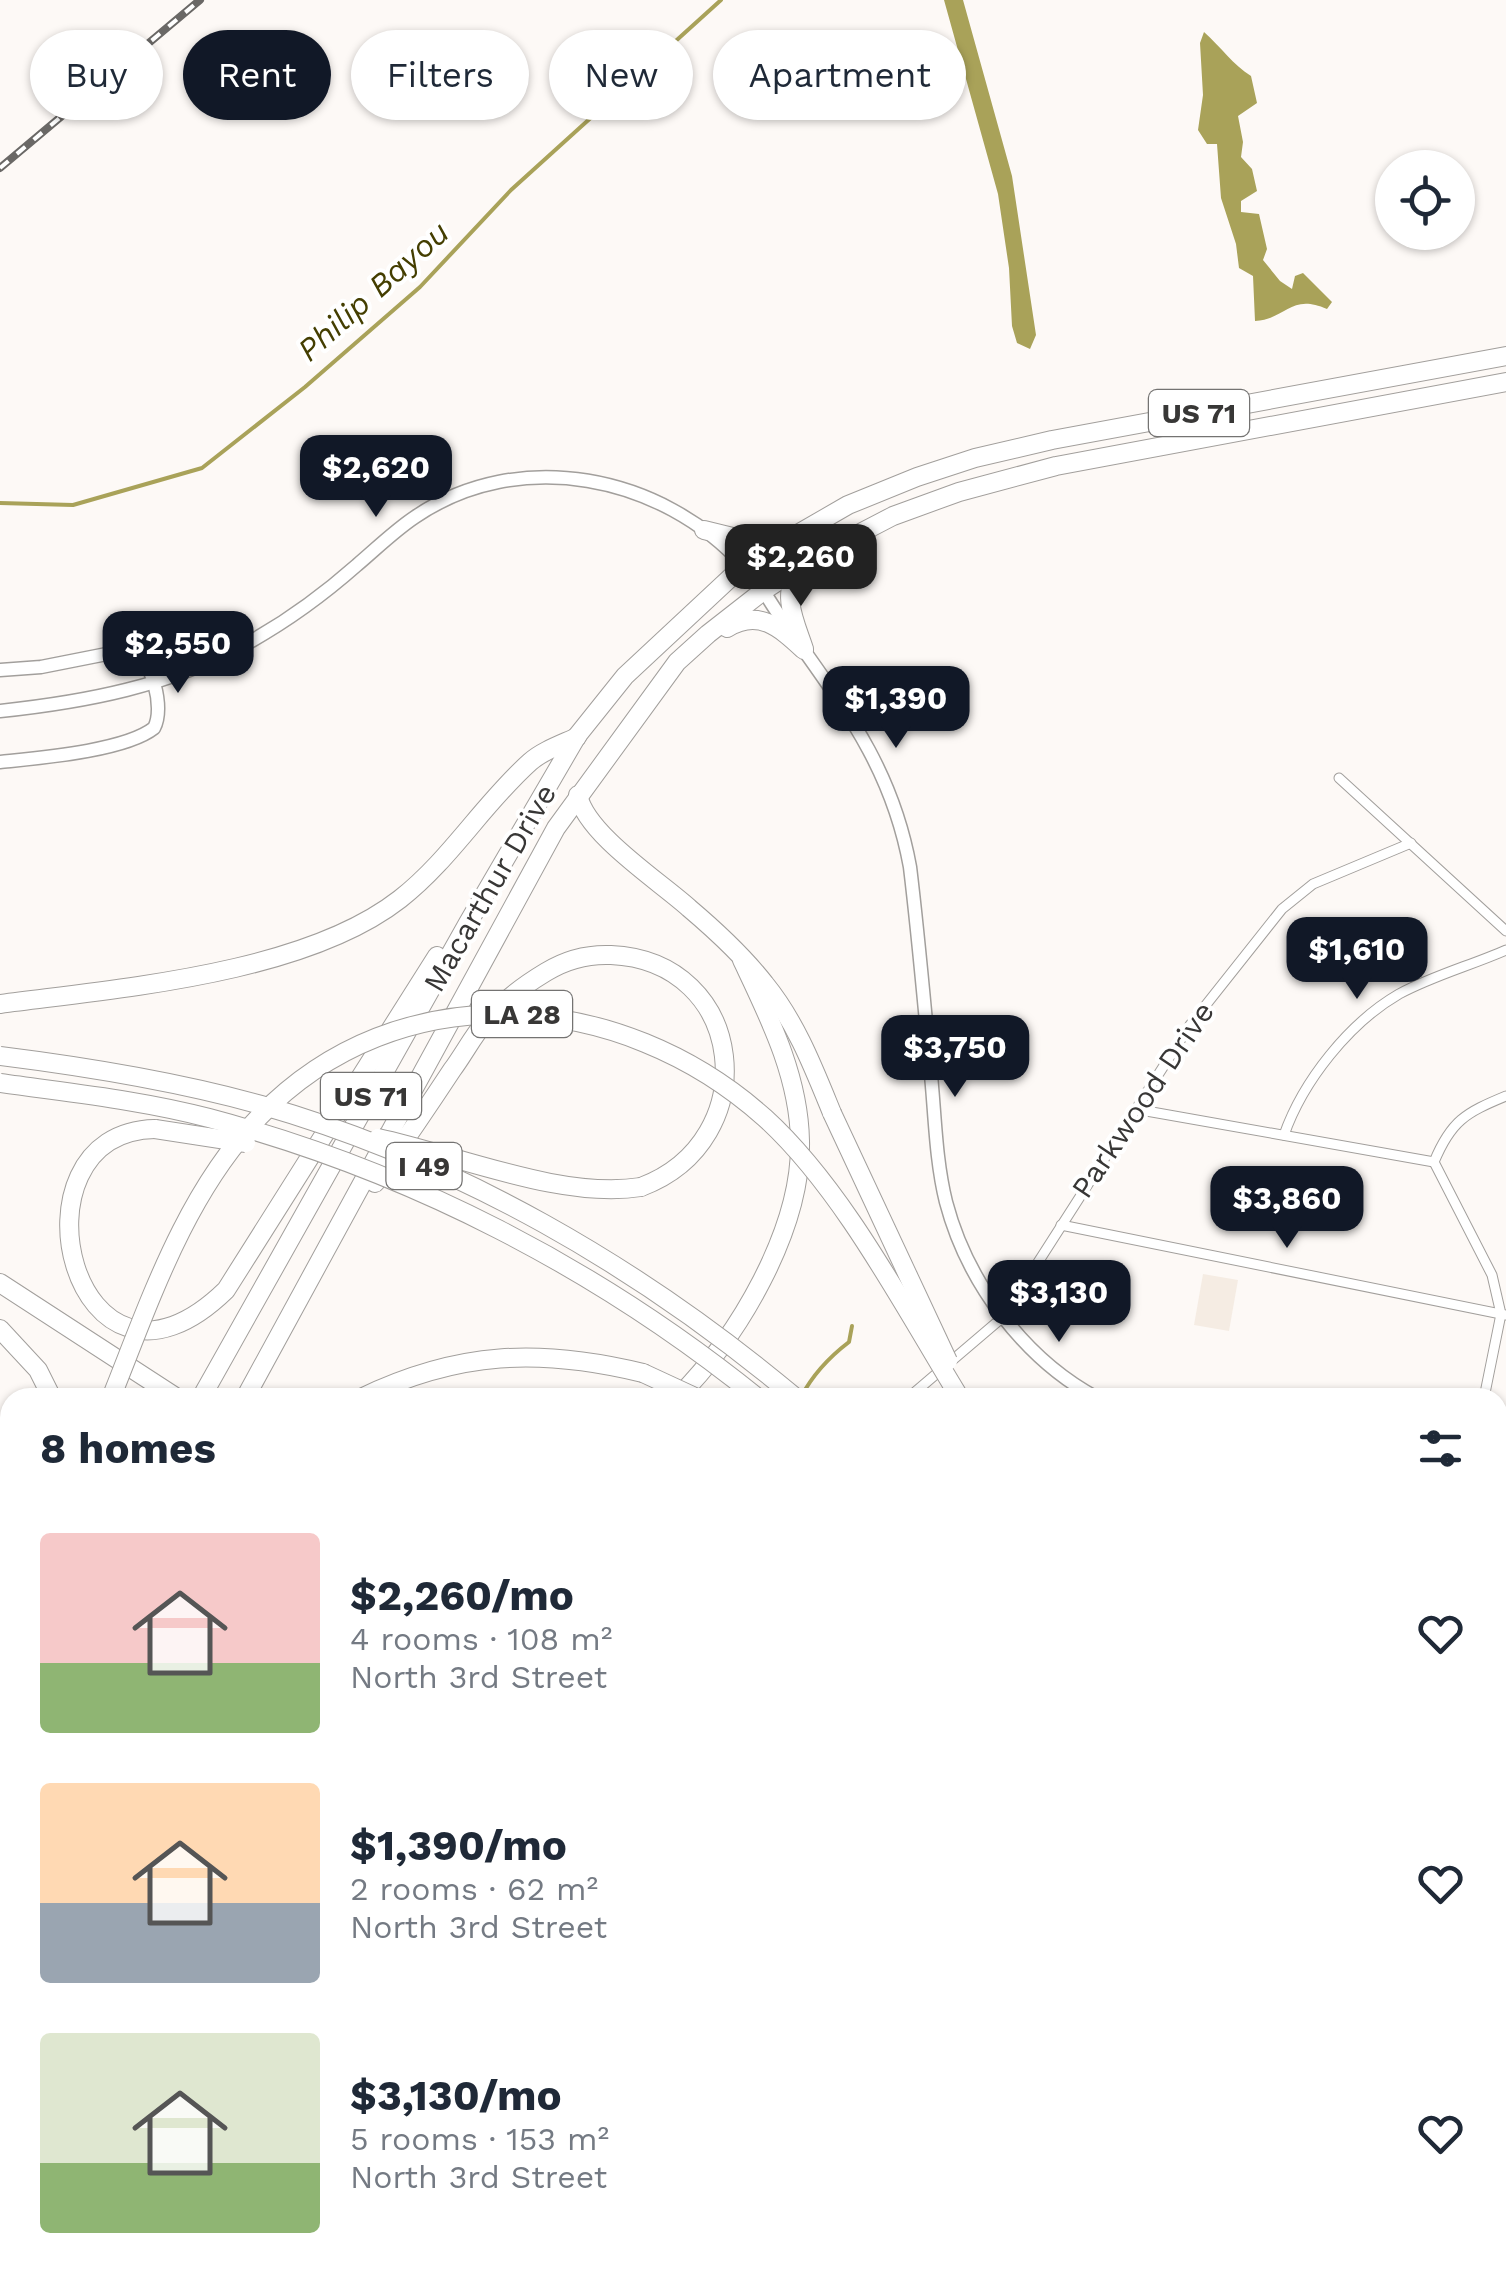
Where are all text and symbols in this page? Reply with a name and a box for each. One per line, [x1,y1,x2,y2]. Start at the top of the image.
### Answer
chip: Buy [30,30,163,120]
chip: Rent [183,30,331,120]
chip: Filters [351,30,529,120]
chip: New [549,30,693,120]
chip: Apartment [713,30,966,120]
map controls [1375,150,1475,250]
button: locate [1375,150,1475,250]
water label: Philip Bayou [289,213,457,369]
road number: US 71 [1149,390,1249,436]
pin: $2,620 [295,435,457,520]
text: $2,620 [322,448,430,486]
pin: $2,260 [720,524,882,609]
text: $2,260 [747,537,855,575]
pin: $2,550 [97,611,259,696]
text: $2,550 [125,624,231,662]
pin: $1,390 [815,666,977,751]
text: $1,390 [845,679,947,717]
street label: Macarthur Drive [416,778,563,998]
pin: $1,610 [1276,917,1438,1002]
text: $1,610 [1309,930,1405,968]
road number: LA 28 [472,991,572,1037]
street label: Parkwood Drive [1064,995,1221,1204]
pin: $3,750 [874,1015,1036,1100]
text: $3,750 [903,1028,1007,1066]
road number: US 71 [321,1073,421,1119]
road number: I 49 [386,1143,462,1189]
pin: $3,860 [1206,1166,1368,1251]
text: $3,860 [1232,1179,1342,1217]
pin: $3,130 [978,1260,1140,1345]
text: $3,130 [1010,1273,1108,1311]
icon: filters [1413,1421,1468,1476]
text: 8 homes [40,1424,216,1473]
text: $2,260/mo [350,1571,574,1620]
icon: home [120,1573,240,1693]
icon: heart [1413,1606,1468,1661]
text: 4 rooms · 108 m² [350,1620,612,1658]
text: North 3rd Street [350,1658,607,1696]
text: $1,390/mo [350,1821,567,1870]
icon: home [120,1823,240,1943]
icon: heart [1413,1856,1468,1911]
text: 2 rooms · 62 m² [350,1870,598,1908]
text: North 3rd Street [350,1908,607,1946]
text: $3,130/mo [350,2071,562,2120]
icon: home [120,2073,240,2193]
icon: heart [1413,2106,1468,2161]
text: 5 rooms · 153 m² [350,2120,609,2158]
text: North 3rd Street [350,2158,607,2196]

